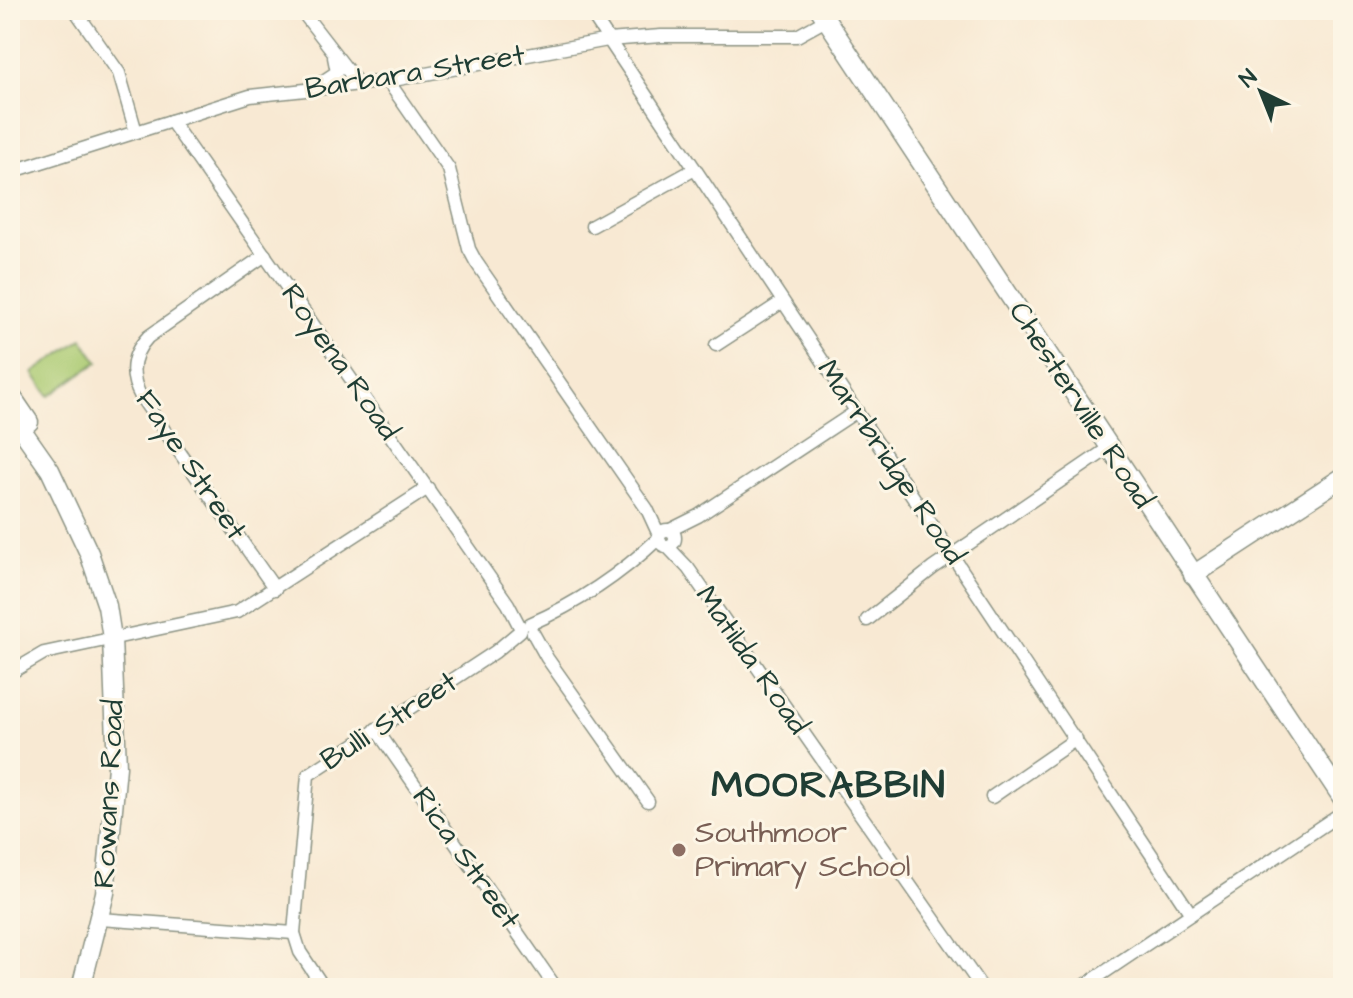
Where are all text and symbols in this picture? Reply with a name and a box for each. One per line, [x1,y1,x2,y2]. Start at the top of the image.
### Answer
street label: Barbara Street [302,34,528,110]
north arrow [1221,52,1301,132]
text: N [1233,62,1264,95]
street label: Royena Road [270,275,409,449]
street label: Chesterville Road [998,293,1164,517]
street label: Marrbridge Road [806,351,975,573]
street label: Faye Street [124,381,257,549]
street label: Matilda Road [685,577,819,743]
street label: Bulli Street [313,661,465,781]
street label: Rowans Road [83,699,135,889]
district label: MOORABBIN [711,760,947,812]
street label: Rica Street [402,778,530,938]
place label: Southmoor Primary School [695,812,910,889]
marker: Southmoor Primary School [670,841,688,859]

